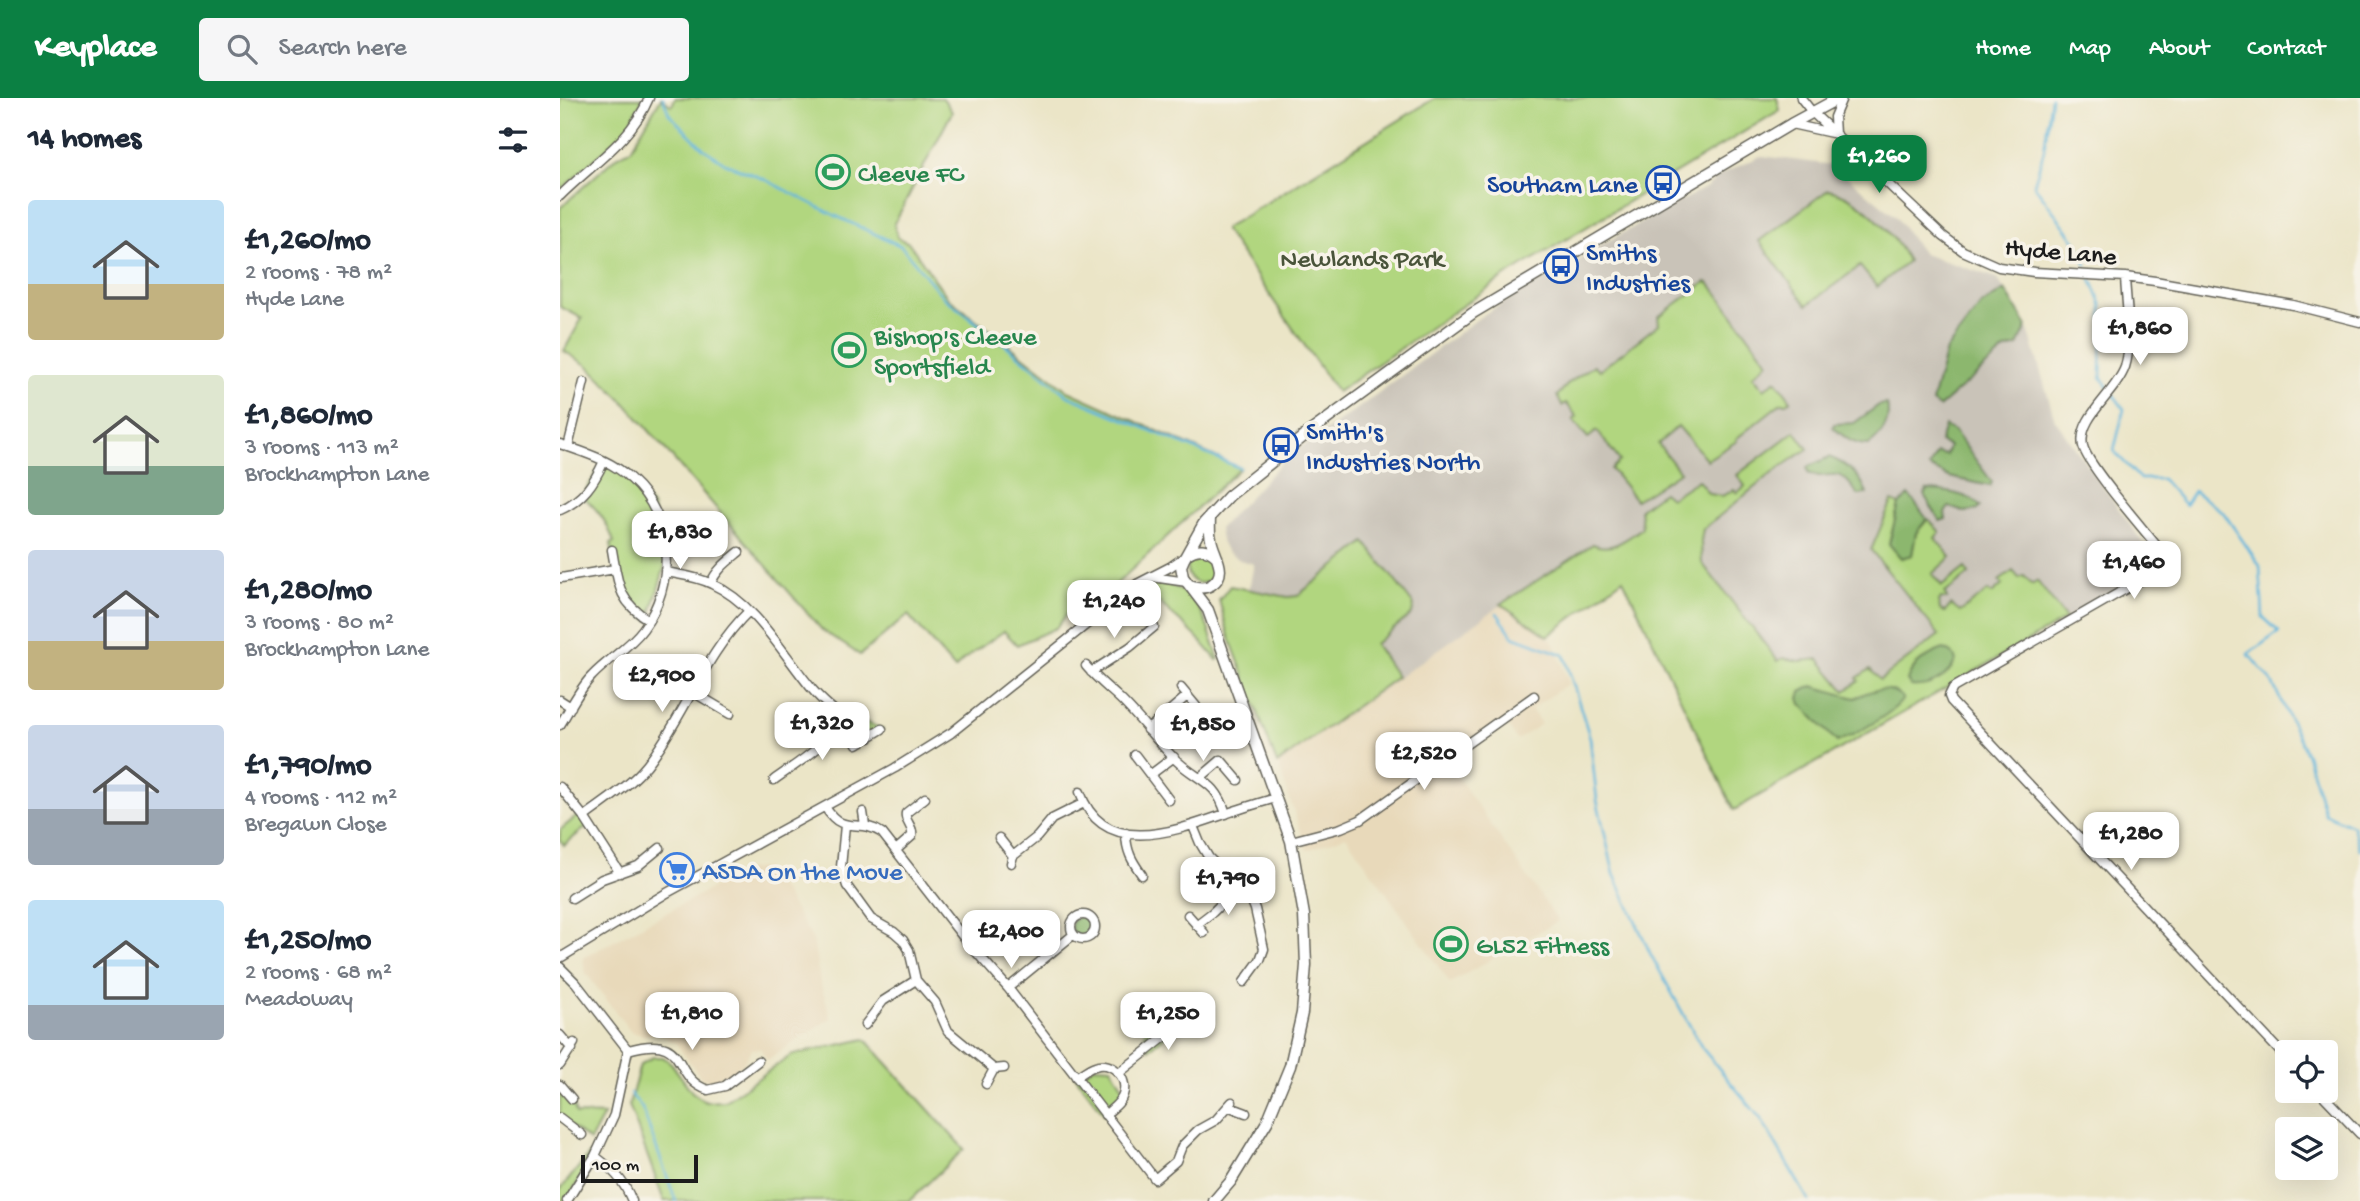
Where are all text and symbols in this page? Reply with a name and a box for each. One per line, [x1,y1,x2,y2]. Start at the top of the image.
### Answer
search box [199,18,689,81]
text: Keyplace [35,30,157,68]
icon: search [223,30,261,68]
text: Search here [279,34,407,65]
text: Home [1975,35,2031,64]
text: Map [2069,35,2111,64]
text: About [2149,35,2209,64]
text: Contact [2247,35,2325,64]
icon: filters [494,121,532,159]
text: 14 homes [28,123,141,158]
pin: £1,260 [1822,136,1936,195]
text: £1,260 [1848,144,1910,171]
sports icon: Cleeve FC [814,153,852,191]
place label: Cleeve FC [858,161,965,192]
bus stop icon: Southam Lane [1644,164,1682,202]
place label: Southam Lane [1487,172,1639,203]
text: £1,260/mo [245,225,371,260]
icon: home [84,228,168,312]
street label: Hyde Lane [2003,234,2118,275]
place label: Smiths Industries [1586,240,1691,301]
park label: Newlands Park [1280,246,1446,277]
bus stop icon: Smiths Industries [1542,247,1580,285]
text: 2 rooms · 78 m² [245,260,392,287]
text: Hyde Lane [245,287,344,314]
pin: £1,860 [2083,308,2197,367]
text: £1,860 [2108,316,2172,343]
place label: Bishop's Cleeve Sportsfield [873,324,1037,385]
sports icon: Bishop's Cleeve Sportsfield [830,331,868,369]
text: £1,860/mo [245,400,373,435]
icon: home [84,403,168,487]
place label: Smith's Industries North [1306,419,1480,480]
bus stop icon: Smith's Industries North [1262,426,1300,464]
text: 3 rooms · 113 m² [245,435,399,462]
text: Brockhampton Lane [245,462,429,489]
pin: £1,830 [623,512,737,571]
text: £1,830 [648,520,712,547]
pin: £1,460 [2077,542,2191,601]
text: £1,460 [2103,550,2165,577]
text: £1,280/mo [245,575,372,610]
icon: home [84,578,168,662]
pin: £1,240 [1057,580,1171,640]
text: £1,240 [1083,589,1145,616]
text: 3 rooms · 80 m² [245,610,394,637]
text: Brockhampton Lane [245,637,429,664]
pin: £2,900 [605,654,719,714]
text: £2,900 [629,663,695,690]
pin: £1,320 [765,702,879,762]
pin: £1,850 [1146,704,1260,763]
text: £1,320 [791,711,854,738]
text: £1,850 [1171,712,1235,739]
pin: £2,520 [1367,732,1481,792]
text: £2,520 [1391,741,1457,768]
text: £1,790/mo [245,750,372,785]
icon: home [84,753,168,837]
text: 4 rooms · 112 m² [245,785,397,812]
text: Bregawn Close [245,812,387,839]
pin: £1,280 [2074,812,2188,872]
text: £1,280 [2099,821,2163,848]
supermarket icon: ASDA On the Move [658,851,696,889]
pin: £1,790 [1171,858,1285,917]
place label: ASDA On the Move [702,859,903,890]
text: £1,790 [1196,866,1260,893]
pin: £2,400 [954,910,1068,970]
text: £2,400 [978,919,1044,946]
text: £1,250/mo [245,925,371,960]
sports icon: GL52 Fitness [1432,925,1470,963]
icon: home [84,928,168,1012]
place label: GL52 Fitness [1476,933,1610,964]
text: 2 rooms · 68 m² [245,960,392,987]
text: Meadoway [245,987,353,1014]
pin: £1,810 [635,992,749,1052]
pin: £1,250 [1111,992,1225,1052]
text: £1,810 [661,1001,723,1028]
text: £1,250 [1136,1001,1200,1028]
map controls [2275,1040,2338,1180]
button: locate [2275,1040,2338,1103]
button: layers [2275,1117,2338,1180]
scale bar [581,1152,698,1184]
text: 100 m [592,1155,639,1178]

